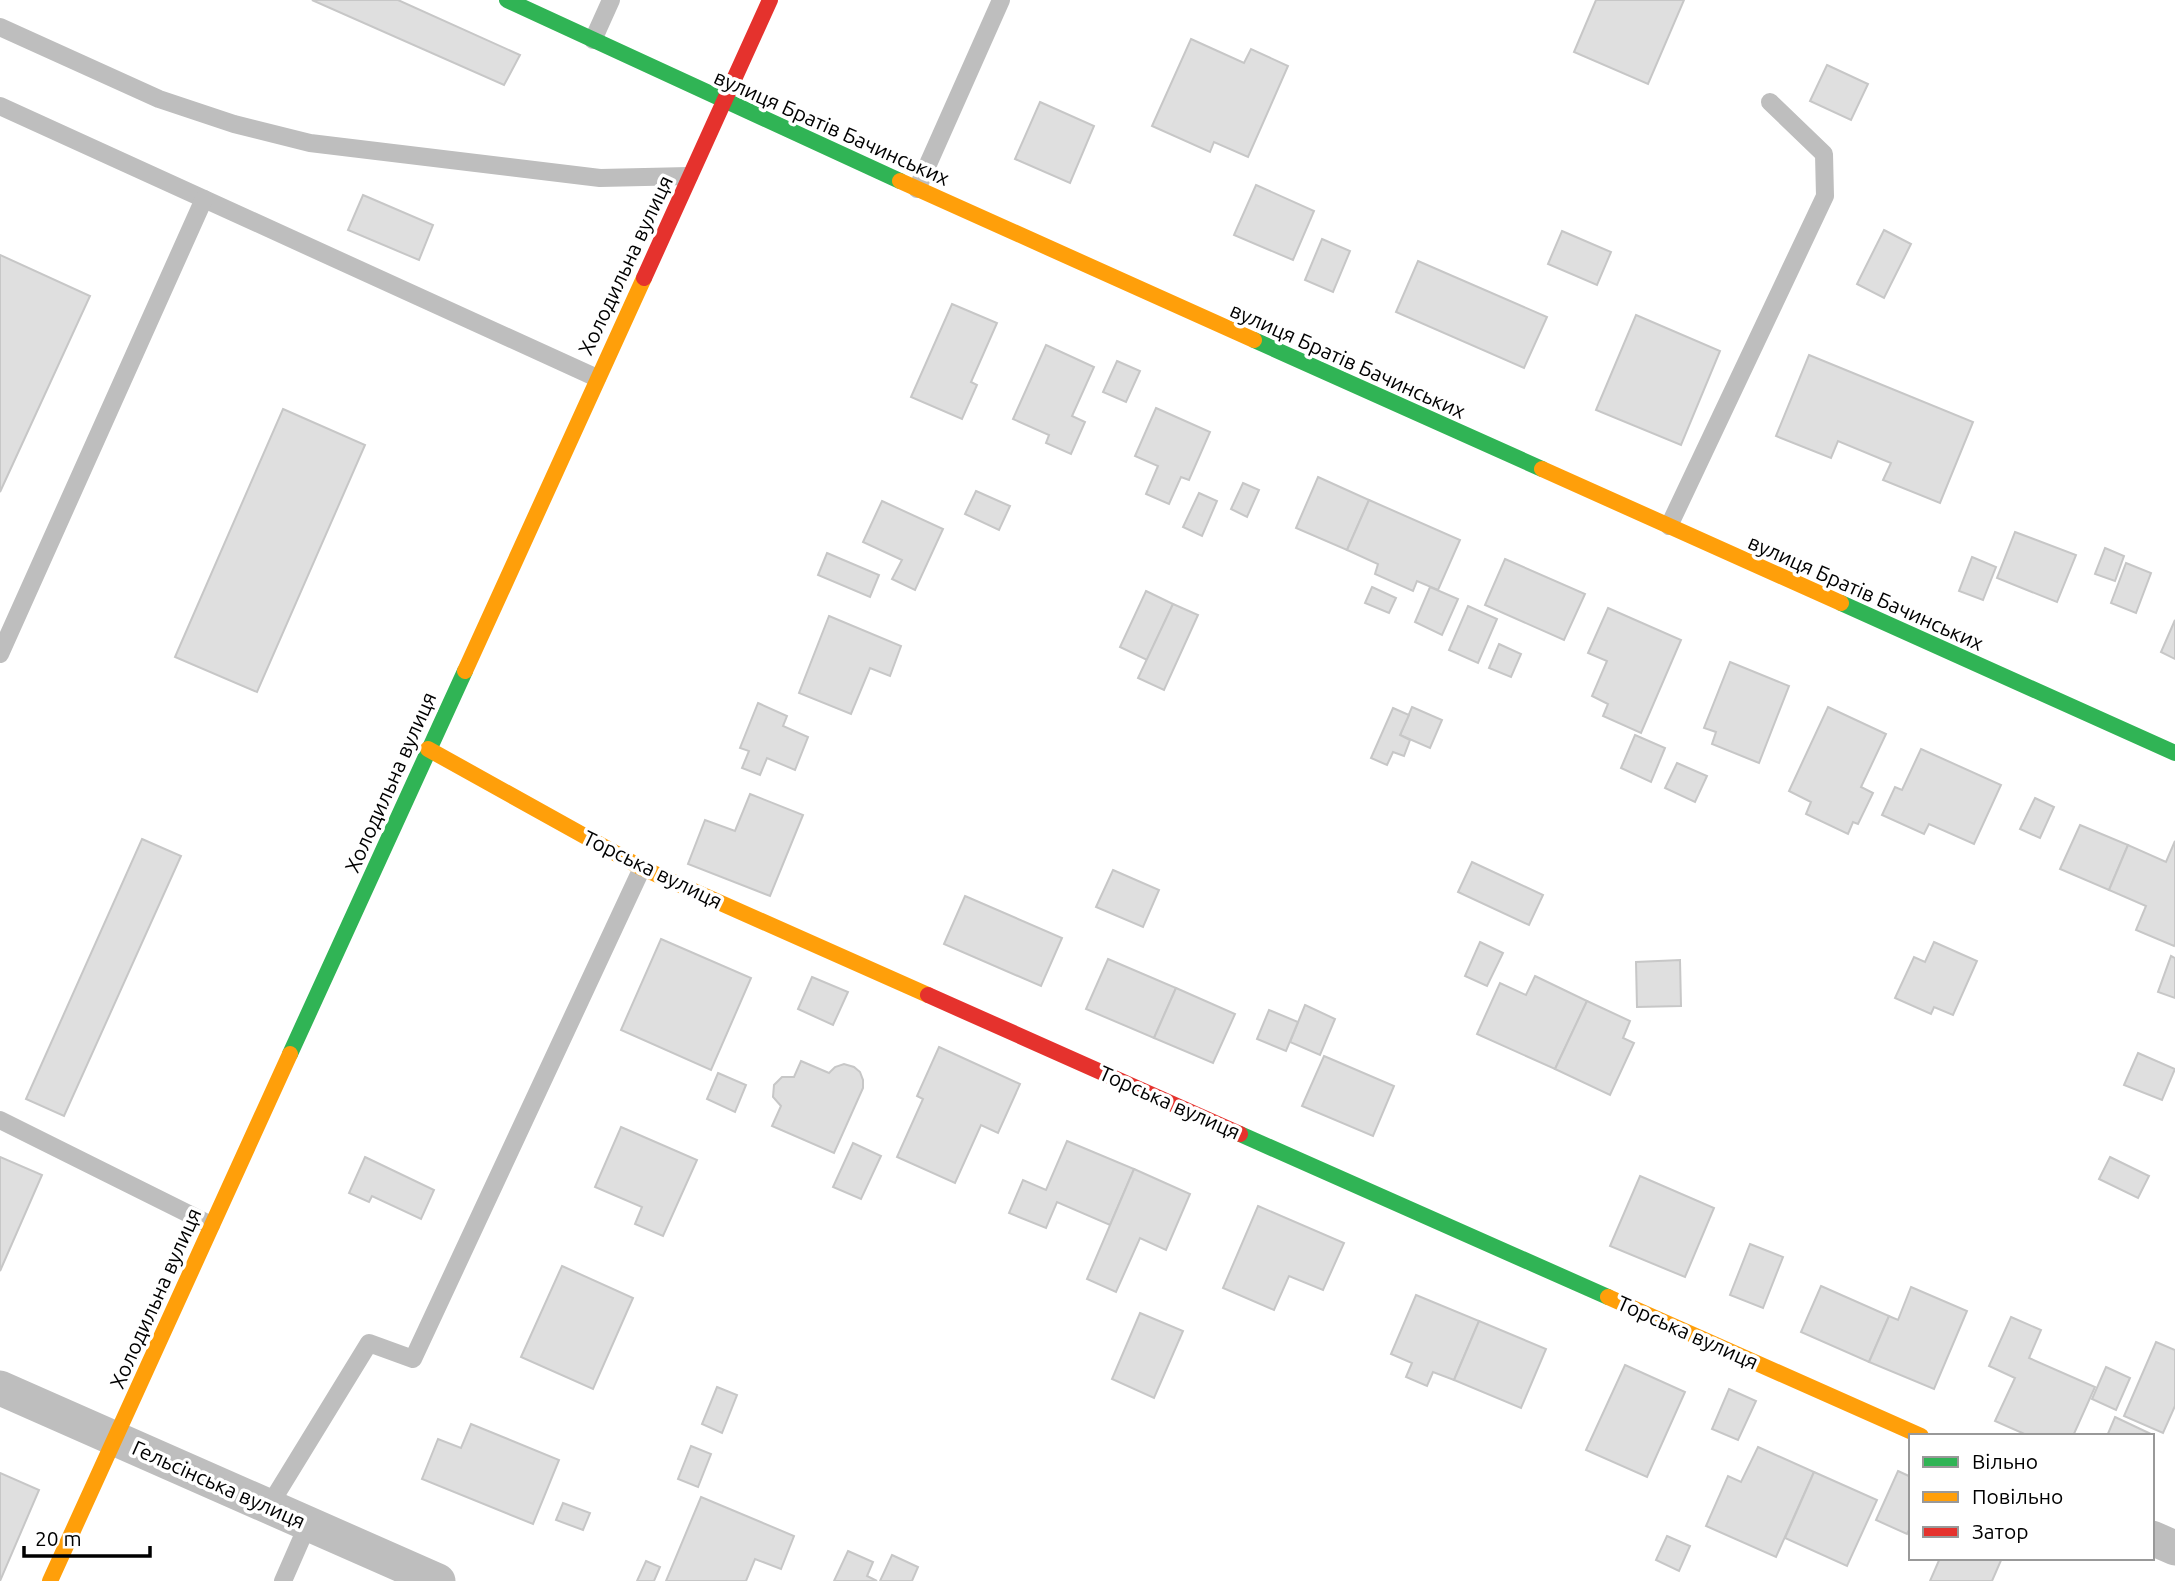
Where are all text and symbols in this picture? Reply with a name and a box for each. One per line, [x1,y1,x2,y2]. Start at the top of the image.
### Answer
street label: вулиця Братів Бачинських [711,64,954,190]
street label: Холодильна вулиця [573,172,677,358]
street label: вулиця Братів Бачинських [1227,297,1470,423]
street label: вулиця Братів Бачинських [1745,529,1988,655]
street label: Холодильна вулиця [339,688,441,876]
street label: Торська вулиця [579,825,727,913]
street label: Торська вулиця [1096,1060,1244,1144]
street label: Холодильна вулиця [104,1204,206,1392]
street label: Торська вулиця [1614,1290,1762,1374]
legend [1909,1434,2154,1560]
street label: Гельсінська вулиця [129,1435,309,1533]
text: Вільно [1972,1449,2038,1473]
text: Повільно [1972,1484,2063,1508]
scale bar [24,1514,150,1558]
text: Затор [1972,1519,2028,1543]
text: 20 m [35,1526,82,1550]

